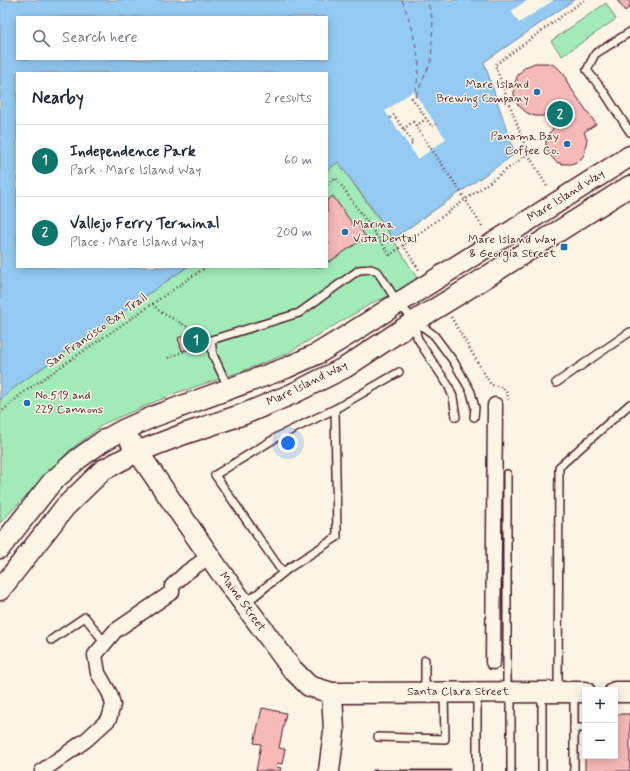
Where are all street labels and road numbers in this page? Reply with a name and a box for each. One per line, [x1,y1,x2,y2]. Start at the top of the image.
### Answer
street label: Mare Island Way [524,166,608,226]
street label: San Francisco Bay Trail [43,290,151,372]
street label: Mare Island Way [264,357,350,411]
street label: Maine Street [215,569,269,635]
street label: Santa Clara Street [407,684,509,700]

